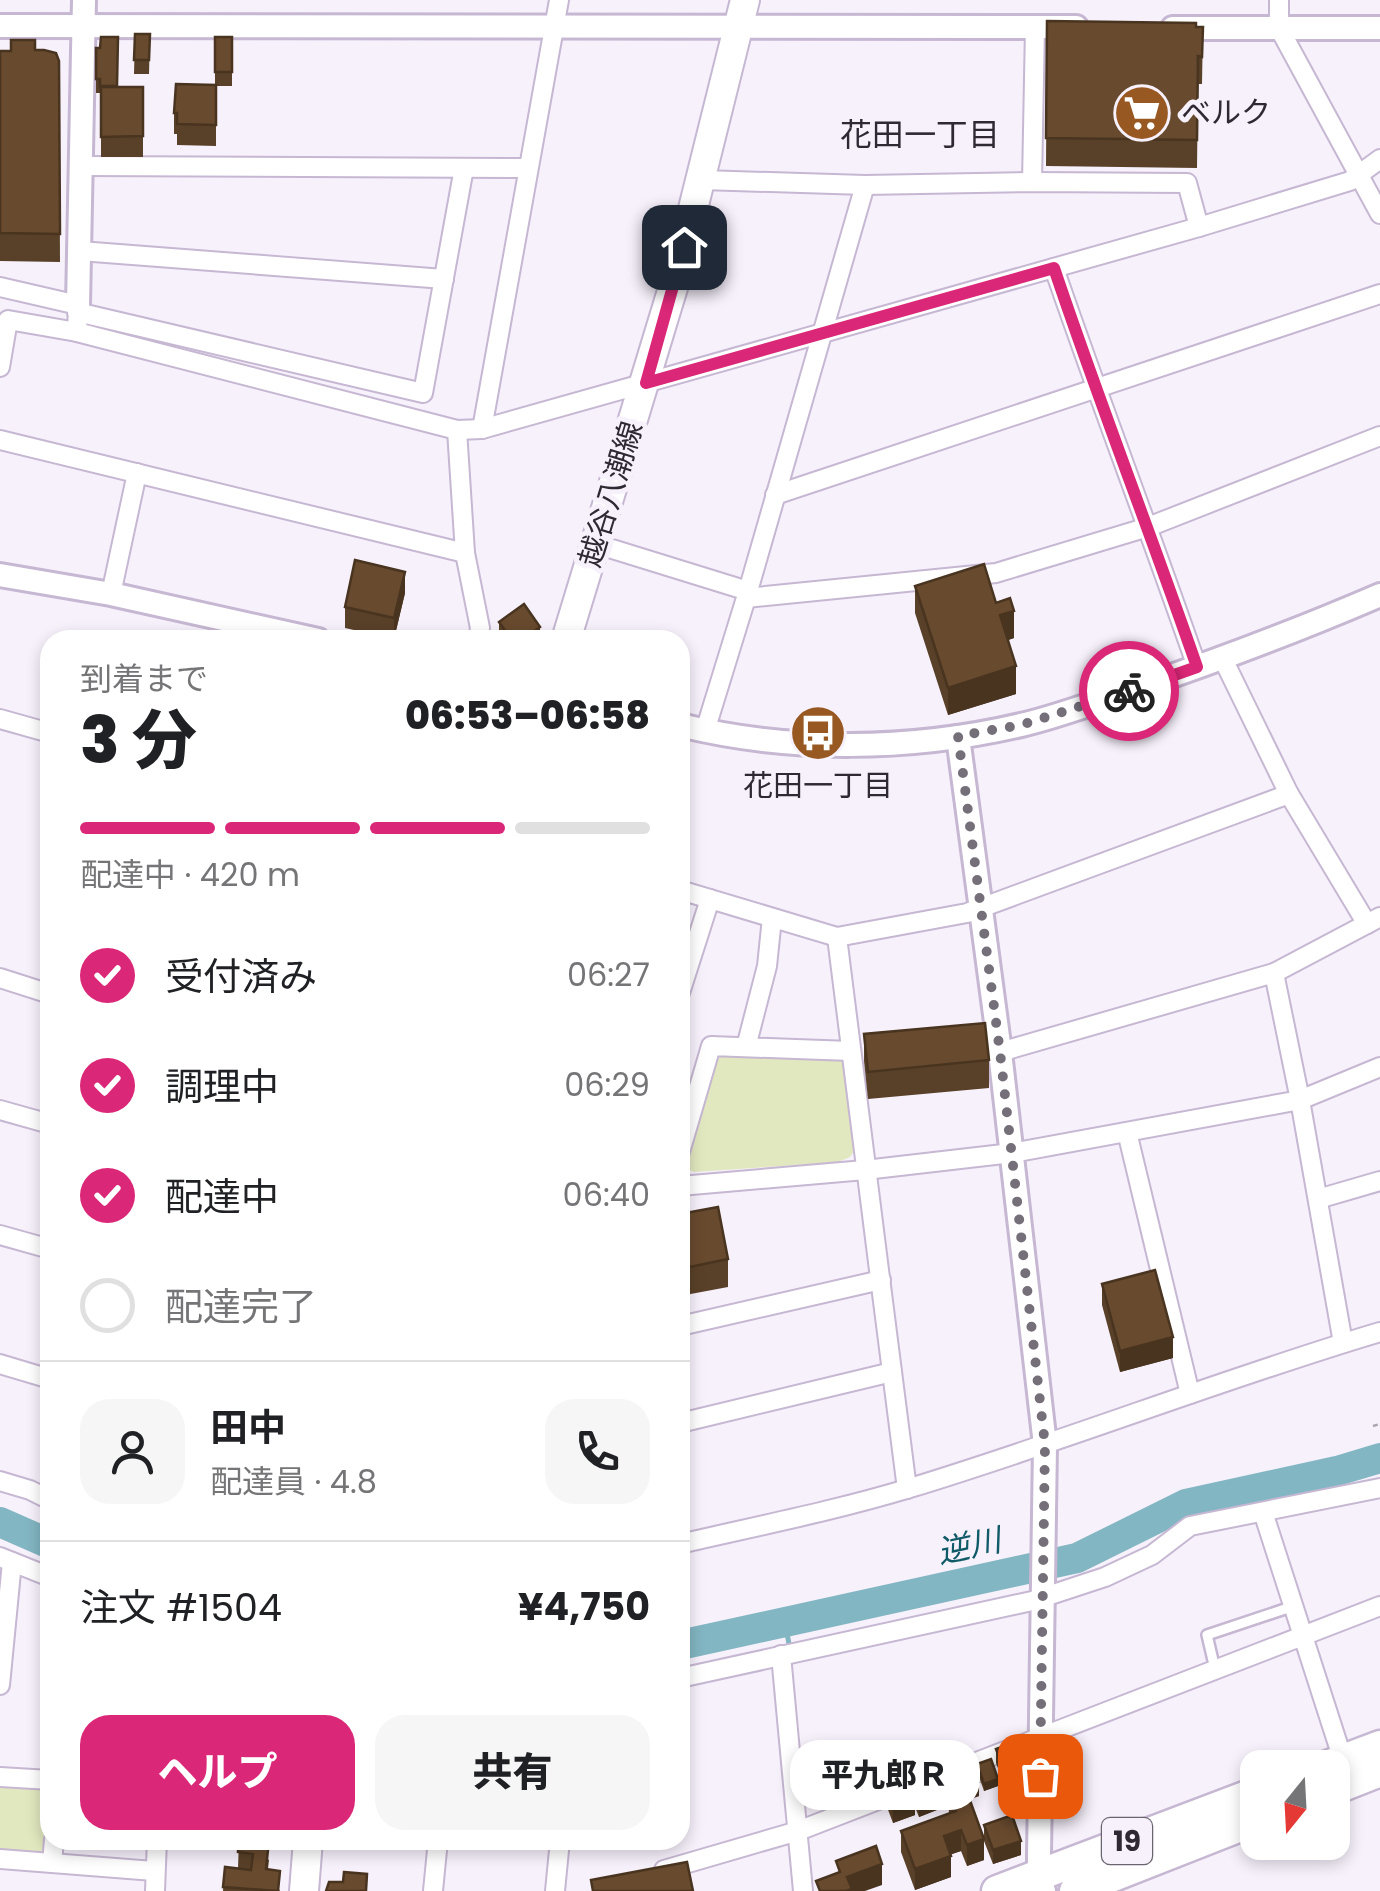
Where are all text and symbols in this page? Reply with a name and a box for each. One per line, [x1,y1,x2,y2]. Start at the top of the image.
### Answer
supermarket icon: ベルク [1112,83,1172,143]
place label: ベルク [1181,91,1271,134]
district label: 花田一丁目 [840,112,1000,157]
pin [642,205,727,290]
icon: home [657,220,712,275]
street label: 越谷八潮線 [568,416,653,572]
courier [1079,641,1179,741]
text: 到着まで [80,656,208,701]
icon: bike [1102,664,1157,719]
text: 06:53–06:58 [405,689,650,742]
text: 3 分 [80,695,197,786]
bus stop icon: 花田一丁目 [788,703,848,763]
place label: 花田一丁目 [743,764,893,807]
text: 配達中 · 420 m [80,852,300,897]
icon: check [80,948,135,1003]
text: 受付済み [165,950,317,1003]
text: 06:27 [567,952,650,997]
icon: check [80,1058,135,1113]
text: 調理中 [165,1060,279,1113]
text: 06:29 [564,1062,650,1107]
icon: check [80,1168,135,1223]
text: 配達中 [165,1170,279,1223]
text: 06:40 [563,1172,650,1217]
text: 配達完了 [165,1280,317,1333]
button: person [80,1399,185,1504]
button: phone [545,1399,650,1504]
text: 田中 [210,1401,286,1454]
text: 配達員 · 4.8 [210,1459,377,1504]
water label: 逆川 [933,1516,1008,1574]
text: ¥4,750 [518,1580,650,1633]
text: 注文 #1504 [80,1581,282,1634]
button: ヘルプ [80,1715,355,1830]
button: 共有 [375,1715,650,1830]
pin [998,1734,1083,1819]
callout: 平九郎Ｒ [790,1741,980,1811]
icon: bag [1013,1749,1068,1804]
north arrow [1240,1750,1350,1860]
map controls [1240,1750,1350,1860]
text: 平九郎Ｒ [821,1752,949,1797]
road number: 19 [1102,1818,1152,1864]

